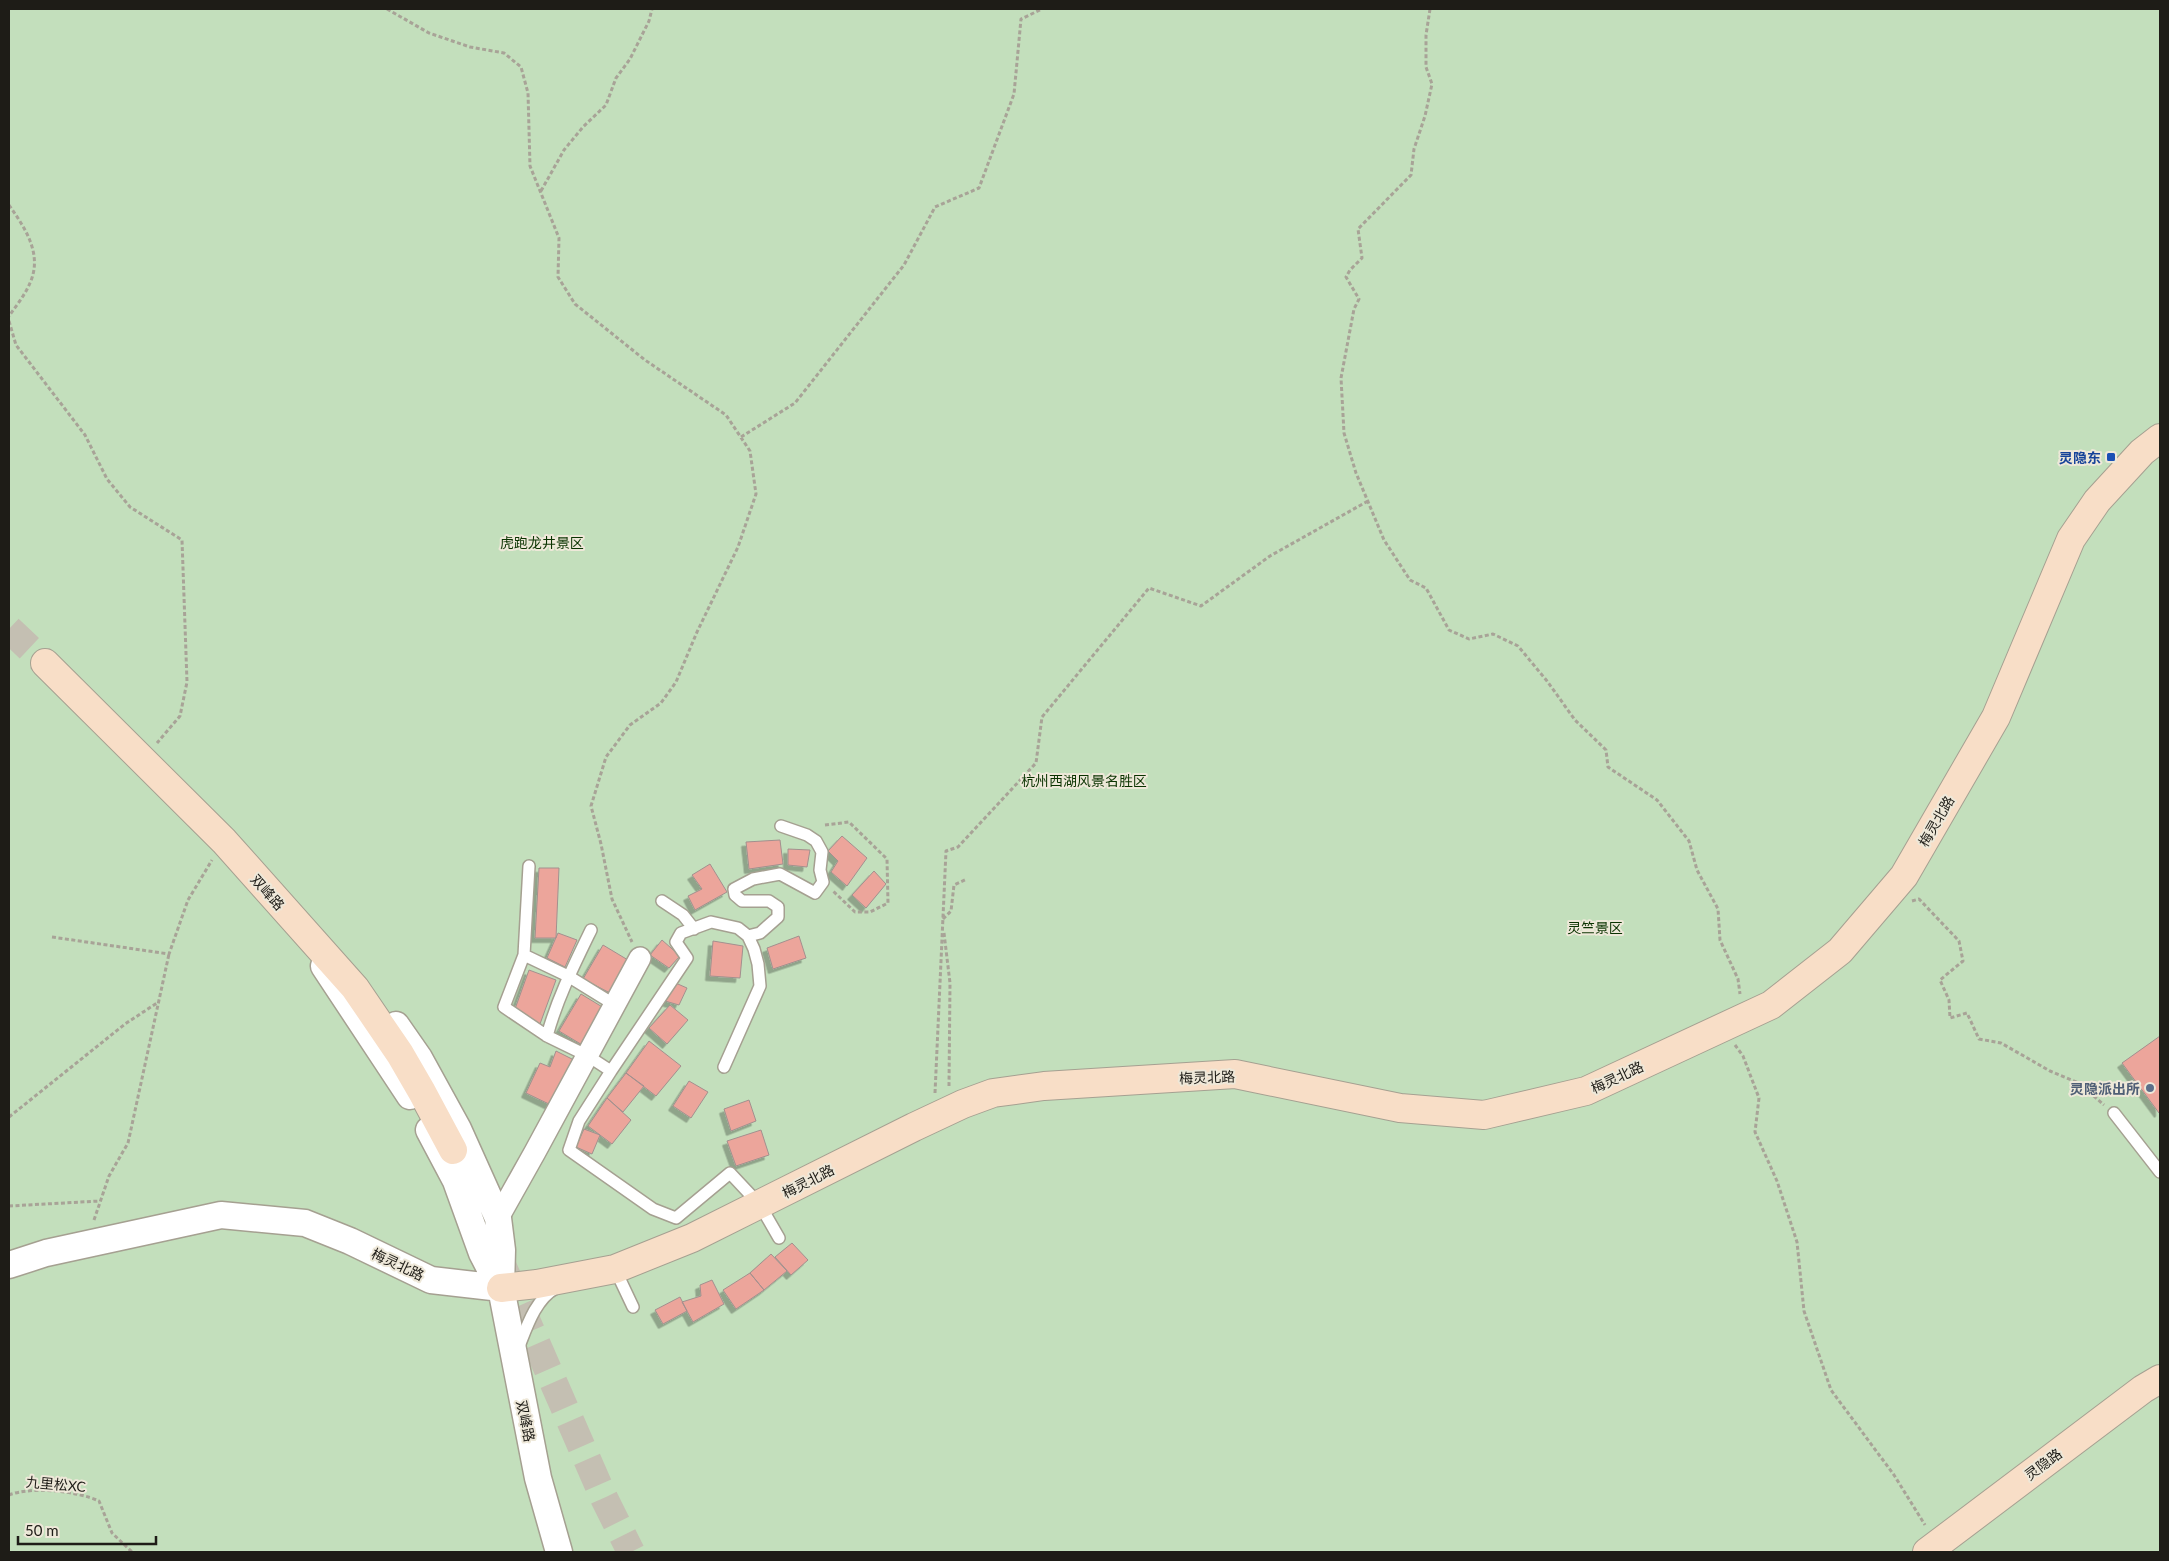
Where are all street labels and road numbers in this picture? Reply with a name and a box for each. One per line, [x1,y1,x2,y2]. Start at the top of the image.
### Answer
street label: 梅灵北路 [1915,793,1957,849]
street label: 双峰路 [248,871,288,913]
street label: 梅灵北路 [1588,1057,1646,1097]
street label: 梅灵北路 [1179,1068,1235,1086]
street label: 梅灵北路 [779,1161,837,1201]
street label: 梅灵北路 [369,1244,427,1284]
street label: 双峰路 [513,1399,539,1443]
street label: 灵隐路 [2021,1445,2065,1483]
street label: 九里松XC [25,1473,87,1495]

